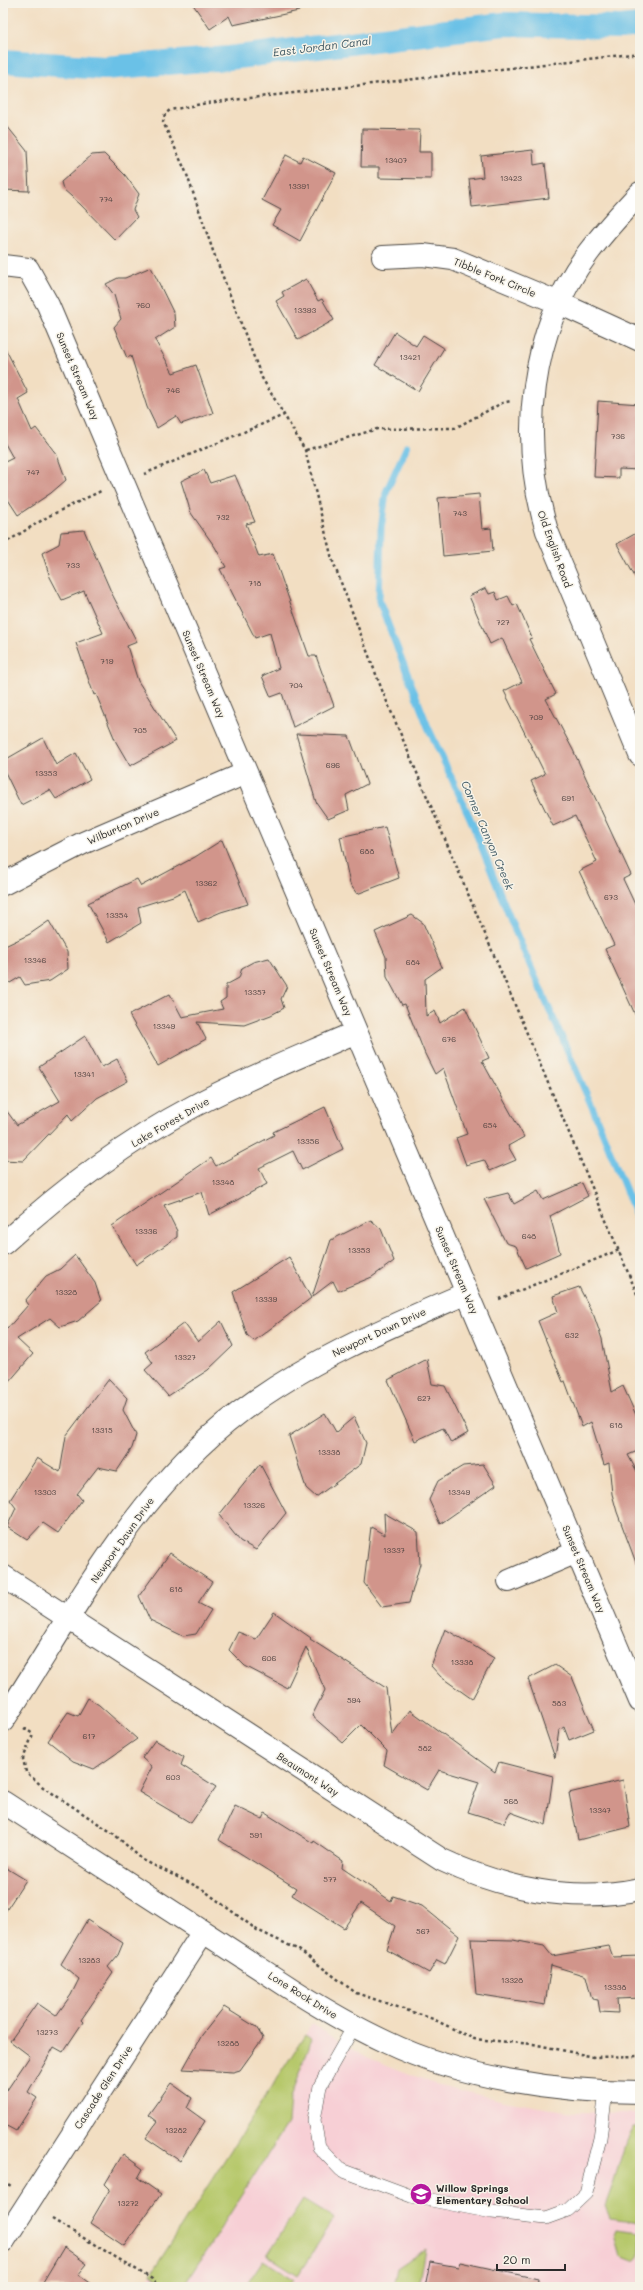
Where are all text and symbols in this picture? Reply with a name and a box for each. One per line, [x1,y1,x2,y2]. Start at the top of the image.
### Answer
water label: East Jordan Canal [272,33,372,59]
house number: 13407 [385,155,408,165]
house number: 13423 [500,173,522,183]
house number: 13391 [288,181,310,191]
house number: 774 [99,194,113,204]
street label: Tibble Fork Circle [452,254,538,300]
house number: 760 [136,300,150,310]
house number: 13393 [294,305,316,315]
street label: Sunset Stream Way [53,330,103,422]
house number: 13421 [400,352,421,362]
house number: 746 [166,385,180,395]
house number: 736 [611,431,625,441]
house number: 747 [26,467,40,477]
house number: 743 [453,508,467,518]
street label: Old English Road [535,508,575,590]
house number: 732 [216,512,230,522]
house number: 733 [66,560,80,570]
house number: 718 [249,578,262,588]
house number: 727 [496,617,510,627]
street label: Sunset Stream Way [179,628,229,720]
house number: 719 [101,656,114,666]
house number: 704 [289,680,303,690]
house number: 709 [529,712,543,722]
house number: 705 [133,725,147,735]
house number: 696 [326,760,340,770]
house number: 13353 [35,768,57,778]
water label: Corner Canyon Creek [458,778,518,892]
house number: 691 [561,793,575,803]
street label: Wilburton Drive [85,805,161,847]
house number: 688 [360,846,374,856]
house number: 13362 [195,878,217,888]
house number: 673 [604,892,618,902]
house number: 13354 [106,910,128,920]
street label: Sunset Stream Way [306,926,356,1018]
house number: 13346 [24,955,46,965]
house number: 684 [406,957,420,967]
house number: 13357 [244,987,267,997]
house number: 13349 [153,1021,175,1031]
house number: 676 [442,1034,456,1044]
house number: 13341 [73,1069,95,1079]
street label: Lake Forest Drive [128,1094,212,1150]
house number: 654 [483,1120,497,1130]
house number: 13356 [297,1136,319,1146]
house number: 13348 [212,1177,234,1187]
street label: Sunset Stream Way [432,1224,482,1316]
house number: 13336 [135,1226,157,1236]
house number: 648 [522,1231,536,1241]
house number: 13353 [348,1245,370,1255]
house number: 13328 [55,1287,77,1297]
house number: 13339 [255,1294,277,1304]
street label: Newport Dawn Drive [330,1304,428,1360]
house number: 632 [565,1330,579,1340]
house number: 13327 [174,1352,196,1362]
house number: 627 [417,1393,431,1403]
house number: 618 [609,1420,623,1430]
house number: 13315 [91,1425,113,1435]
house number: 13338 [318,1447,340,1457]
house number: 13303 [34,1487,57,1497]
house number: 13349 [448,1487,470,1497]
street label: Newport Dawn Drive [87,1494,157,1586]
house number: 13326 [243,1500,265,1510]
street label: Sunset Stream Way [559,1523,609,1615]
house number: 13337 [383,1545,406,1555]
house number: 618 [169,1584,183,1594]
house number: 606 [262,1653,276,1663]
house number: 13338 [451,1657,473,1667]
house number: 594 [347,1695,361,1705]
house number: 583 [552,1698,566,1708]
house number: 617 [83,1731,96,1741]
house number: 582 [418,1743,432,1753]
street label: Beaumont Way [274,1749,342,1799]
house number: 603 [166,1772,181,1782]
house number: 568 [504,1796,518,1806]
house number: 13347 [589,1805,612,1815]
house number: 591 [250,1830,262,1840]
house number: 577 [323,1874,337,1884]
house number: 567 [416,1926,431,1936]
house number: 13283 [78,1955,100,1965]
street label: Lone Rock Drive [266,1968,340,2022]
house number: 13328 [501,1975,523,1985]
house number: 13338 [604,1982,626,1992]
house number: 13273 [36,2027,58,2037]
house number: 13288 [217,2038,239,2048]
street label: Cascade Glen Drive [71,2042,135,2132]
house number: 13282 [165,2125,187,2135]
school or university icon: Willow Springs Elementary School [408,2181,434,2207]
place label: Willow Springs Elementary School [436,2181,529,2207]
house number: 13272 [117,2198,139,2208]
scale bar [497,2246,565,2272]
text: 20 m [503,2251,531,2267]

